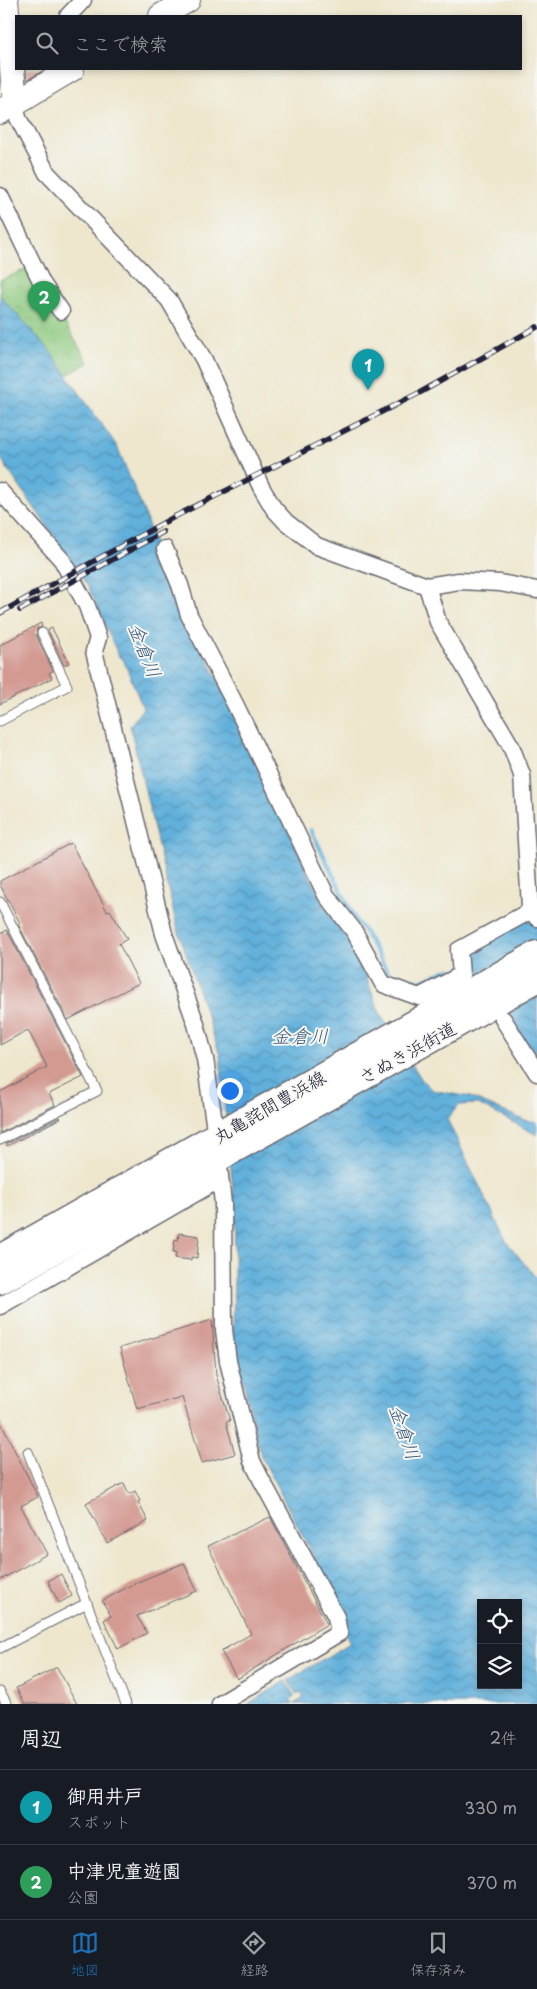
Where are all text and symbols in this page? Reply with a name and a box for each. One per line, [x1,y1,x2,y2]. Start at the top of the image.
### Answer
search box [15,15,522,70]
icon: search [33,29,61,57]
text: ここで検索 [73,29,168,57]
pin: 2 [28,281,60,322]
pin: 1 [352,349,384,390]
water label: 金倉川 [123,618,169,682]
street label: さぬき浜街道 [353,1014,461,1090]
water label: 金倉川 [271,1021,329,1049]
street label: 丸亀詫間豊浜線 [208,1063,330,1149]
your location [217,1078,243,1104]
water label: 金倉川 [383,1400,429,1464]
map controls [477,1599,522,1689]
button: locate [477,1599,522,1644]
button: layers [477,1644,522,1689]
text: 周辺 [20,1721,62,1753]
text: 2件 [490,1725,517,1749]
text: 御用井戸 [67,1781,143,1809]
text: 1 [32,1795,40,1819]
text: 330 m [464,1795,517,1819]
text: スポット [67,1809,131,1833]
text: 中津児童遊園 [67,1856,181,1884]
text: 2 [30,1870,42,1894]
text: 370 m [467,1870,517,1894]
text: 公園 [67,1884,99,1908]
tab: 地図 [71,1929,99,1980]
tab: 経路 [240,1929,268,1980]
tab: 保存済み [410,1929,466,1980]

